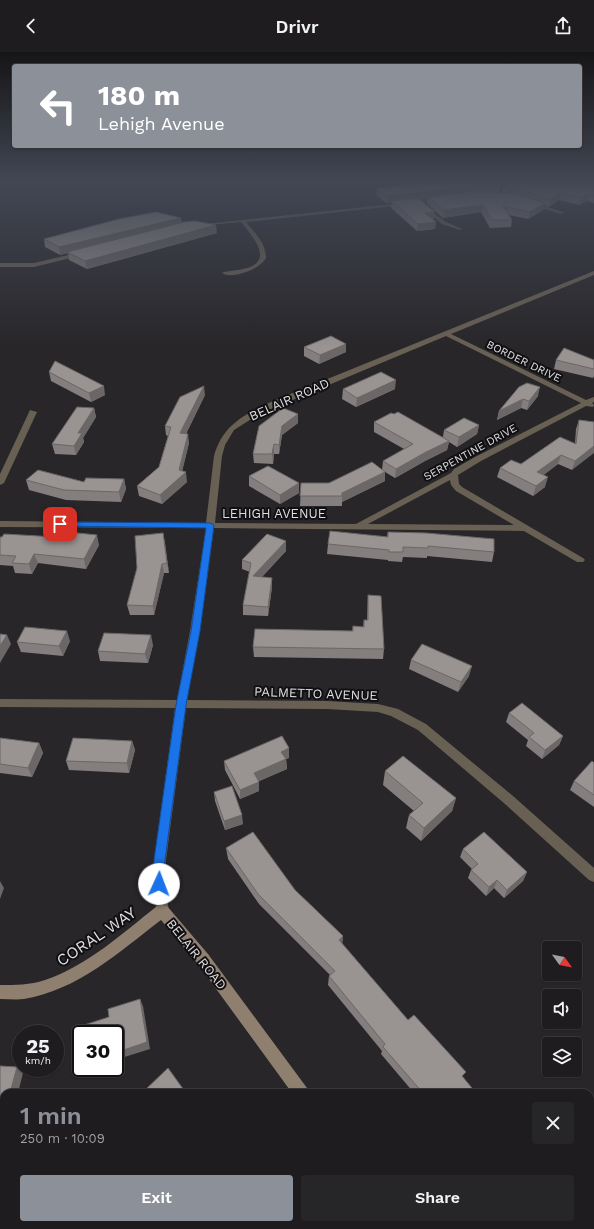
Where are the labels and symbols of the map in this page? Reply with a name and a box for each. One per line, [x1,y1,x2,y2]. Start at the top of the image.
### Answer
street label: BORDER DRIVE [484,338,563,385]
street label: BELAIR ROAD [247,375,332,424]
street label: SERPENTINE DRIVE [421,421,519,483]
street label: LEHIGH AVENUE [222,506,326,521]
pin [43,507,77,541]
street label: PALMETTO AVENUE [254,684,378,703]
position arrow [138,863,180,905]
street label: CORAL WAY [53,903,140,970]
street label: BELAIR ROAD [164,916,230,992]
north arrow [542,941,582,981]
speed limit sign: 30 [72,1025,124,1077]

